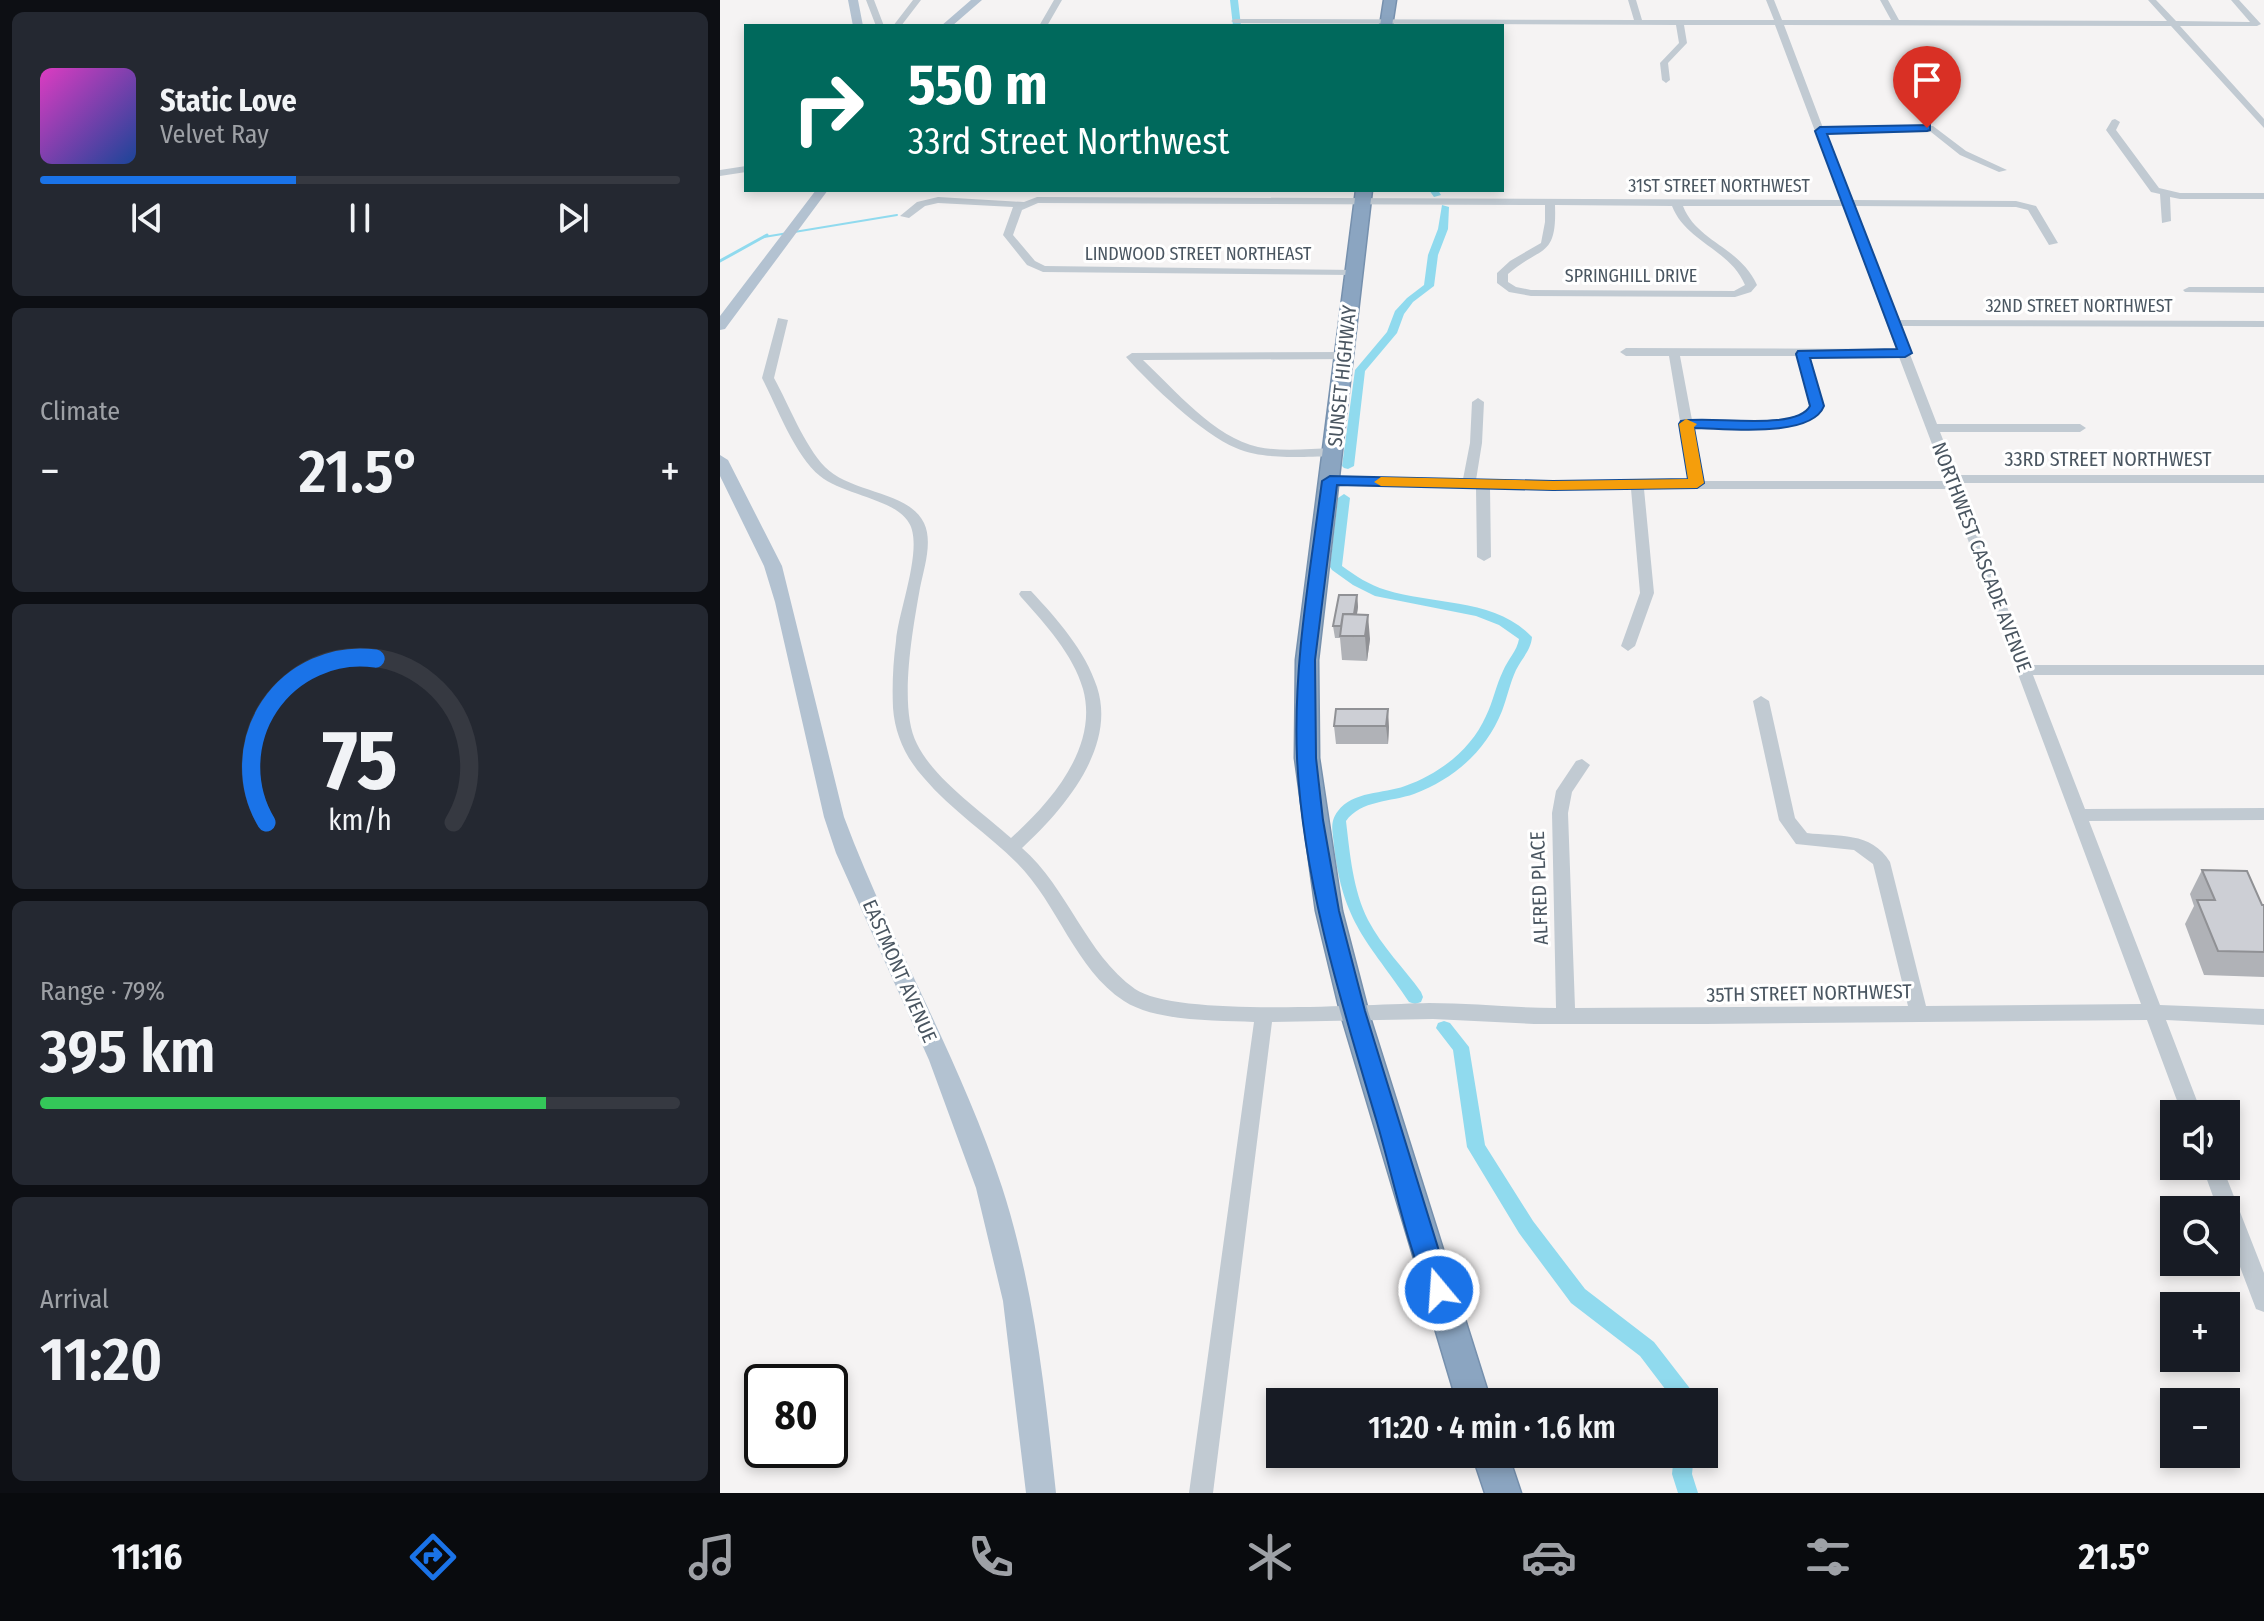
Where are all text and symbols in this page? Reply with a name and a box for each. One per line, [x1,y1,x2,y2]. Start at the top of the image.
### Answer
pin [1893,46,1961,128]
text: 550 m [908,52,1048,119]
icon: right [776,56,880,160]
icon: arrive [1905,58,1949,102]
text: Static Love [160,83,297,119]
text: Velvet Ray [160,119,269,150]
text: 33rd Street Northwest [908,120,1229,164]
street label: 31ST STREET NORTHWEST [1628,175,1810,197]
icon: previous [125,196,169,240]
icon: pause [338,196,382,240]
icon: next [551,196,595,240]
street label: LINDWOOD STREET NORTHEAST [1085,243,1312,265]
street label: SPRINGHILL DRIVE [1565,265,1697,287]
street label: 32ND STREET NORTHWEST [1985,295,2173,317]
street label: SUNSET HIGHWAY [1323,304,1361,448]
text: Climate [40,396,120,427]
text: 21.5° [299,436,421,508]
street label: NORTHWEST CASCADE AVENUE [1927,439,2037,675]
text: − [40,445,60,498]
text: + [660,445,680,498]
street label: 33RD STREET NORTHWEST [2004,447,2212,471]
text: 75 [322,710,398,810]
text: km/h [328,803,392,838]
street label: ALFRED PLACE [1525,831,1553,945]
street label: EASTMONT AVENUE [858,896,942,1046]
text: Range · 79% [40,976,165,1007]
street label: 35TH STREET NORTHWEST [1706,979,1913,1007]
text: 395 km [40,1016,216,1088]
map controls [2160,1100,2240,1468]
button: sound [2160,1100,2240,1180]
button: search [2160,1196,2240,1276]
position arrow [1397,1248,1481,1332]
text: Arrival [40,1284,109,1315]
button: + [2160,1292,2240,1372]
text: 11:20 [40,1324,162,1396]
speed limit sign: 80 [744,1364,848,1468]
button: − [2160,1388,2240,1468]
text: 11:20 · 4 min · 1.6 km [1368,1410,1616,1446]
icon: directions [405,1529,461,1585]
icon: music [684,1529,740,1585]
icon: phone [963,1529,1019,1585]
icon: climate [1242,1529,1298,1585]
icon: car [1521,1529,1577,1585]
icon: filters [1800,1529,1856,1585]
text: 11:16 [111,1535,182,1579]
text: 21.5° [2078,1535,2153,1579]

